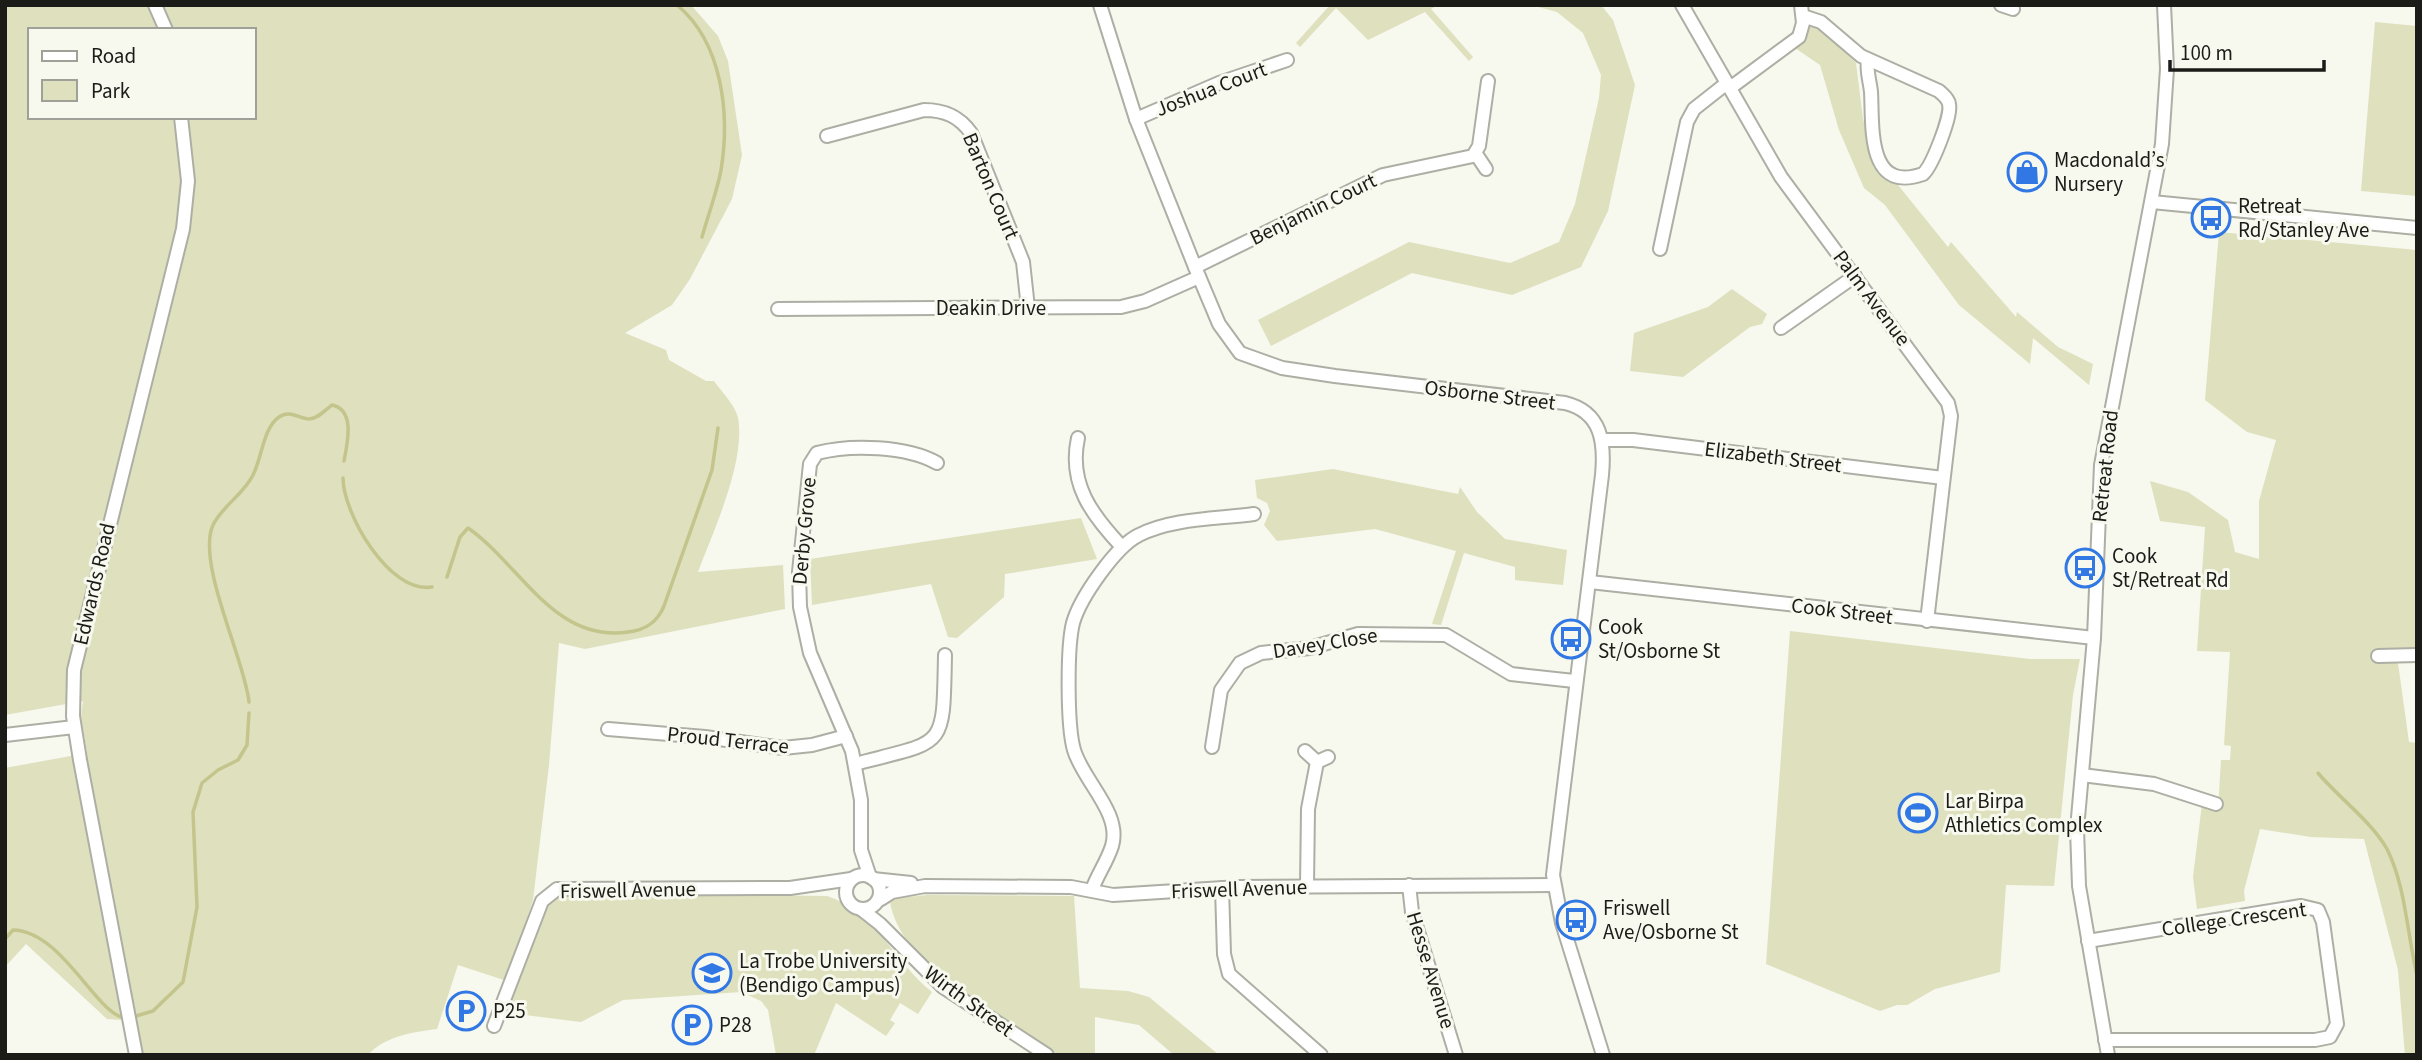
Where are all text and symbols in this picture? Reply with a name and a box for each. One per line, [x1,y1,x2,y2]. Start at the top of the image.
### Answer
legend [28,28,256,119]
scale bar [2170,28,2324,72]
text: 100 m [2180,38,2233,68]
text: Road [91,41,136,71]
street label: Joshua Court [1151,54,1271,124]
text: Park [91,76,131,106]
street label: Barton Court [955,128,1027,244]
place label: Macdonald’s Nursery [2054,145,2165,199]
shop icon: Macdonald’s Nursery [2006,151,2048,193]
street label: Benjamin Court [1245,165,1381,253]
place label: Retreat Rd/Stanley Ave [2238,191,2369,245]
bus stop icon: Retreat Rd/Stanley Ave [2190,197,2232,239]
street label: Palm Avenue [1826,244,1918,352]
street label: Deakin Drive [936,293,1046,323]
street label: Osborne Street [1423,372,1557,418]
street label: Retreat Road [2084,408,2126,524]
street label: Elizabeth Street [1703,434,1843,480]
street label: Derby Grove [784,476,824,586]
street label: Edwards Road [65,520,123,648]
place label: Cook St/Retreat Rd [2112,541,2229,595]
bus stop icon: Cook St/Retreat Rd [2064,547,2106,589]
street label: Cook Street [1790,590,1894,632]
place label: Cook St/Osborne St [1598,612,1720,666]
bus stop icon: Cook St/Osborne St [1550,618,1592,660]
street label: Davey Close [1270,620,1380,666]
street label: Proud Terrace [666,719,790,761]
place label: Lar Birpa Athletics Complex [1945,786,2103,840]
sports icon: Lar Birpa Athletics Complex [1897,792,1939,834]
street label: Friswell Avenue [1170,872,1308,906]
street label: Friswell Avenue [560,874,696,906]
place label: Friswell Ave/Osborne St [1603,893,1738,947]
street label: College Crescent [2160,894,2308,944]
bus stop icon: Friswell Ave/Osborne St [1555,899,1597,941]
street label: Hesse Avenue [1399,908,1463,1032]
place label: La Trobe University (Bendigo Campus) [739,946,908,1000]
school or university icon: La Trobe University (Bendigo Campus) [691,952,733,994]
street label: Wirth Street [918,958,1020,1044]
parking icon: P25 [445,990,487,1032]
place label: P25 [493,996,526,1026]
parking icon: P28 [671,1004,713,1046]
place label: P28 [719,1010,752,1040]

